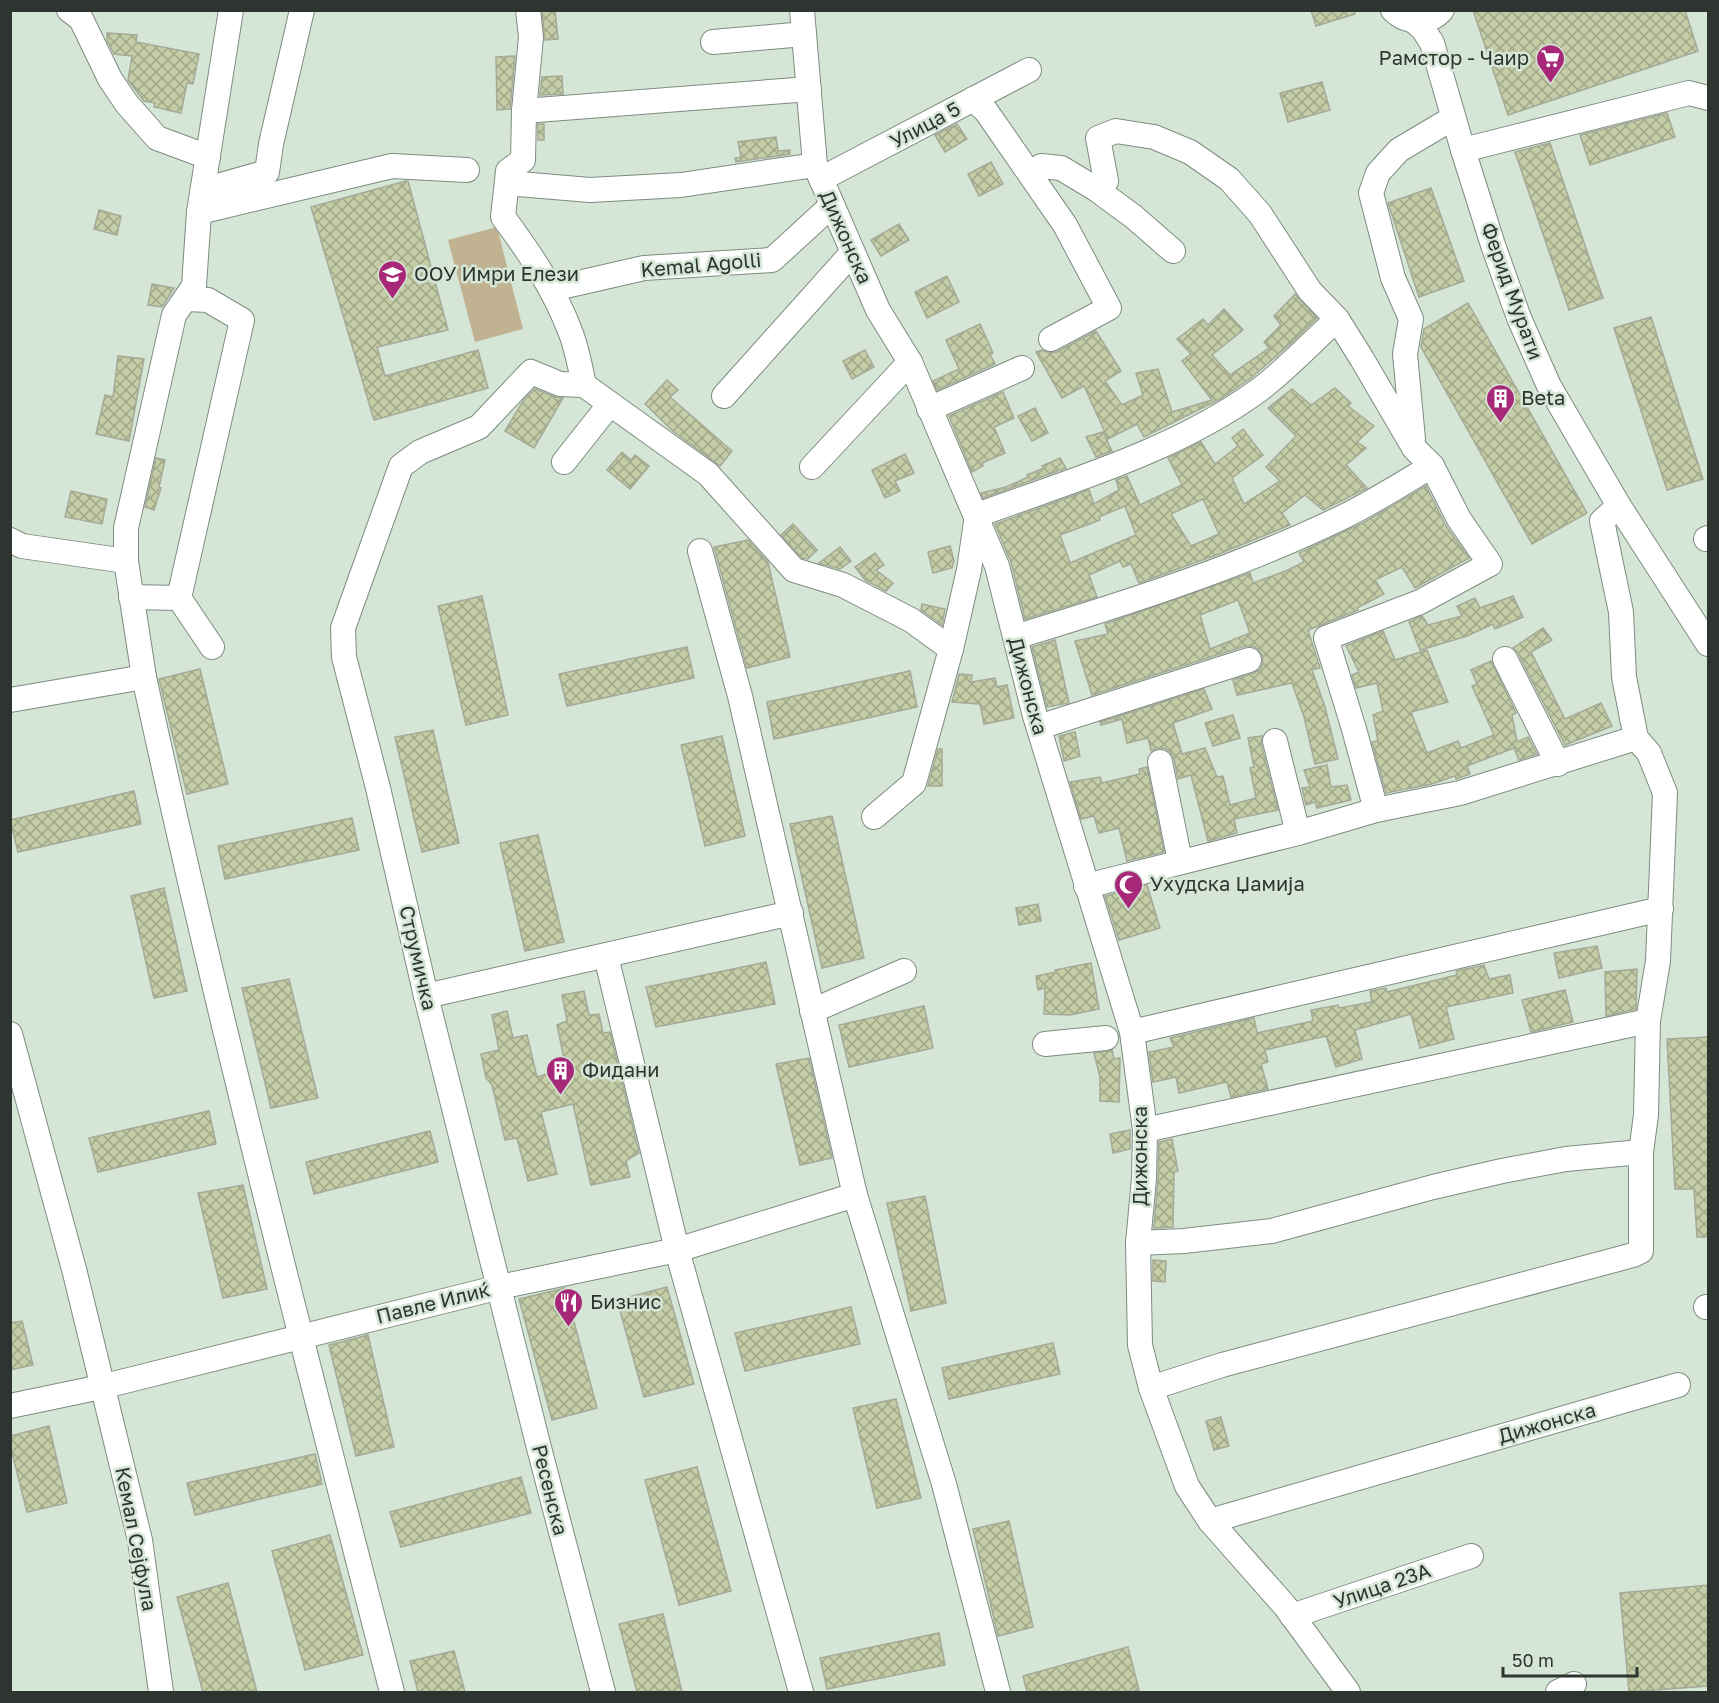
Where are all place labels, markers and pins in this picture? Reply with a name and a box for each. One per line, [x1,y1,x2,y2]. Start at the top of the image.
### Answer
supermarket icon: Рамстор - Чаир [1534,42,1566,84]
place label: Рамстор - Чаир [1379,45,1529,69]
school or university icon: ООУ Имри Елези [377,258,409,300]
place label: ООУ Имри Елези [414,261,579,285]
building icon: Beta [1484,382,1516,424]
place label: Beta [1521,385,1565,409]
mosque icon: Ухудска Џамија [1113,868,1145,910]
place label: Ухудска Џамија [1150,871,1305,895]
building icon: Фидани [545,1054,577,1096]
place label: Фидани [582,1057,659,1081]
restaurant icon: Бизнис [553,1286,585,1328]
place label: Бизнис [590,1289,661,1313]

